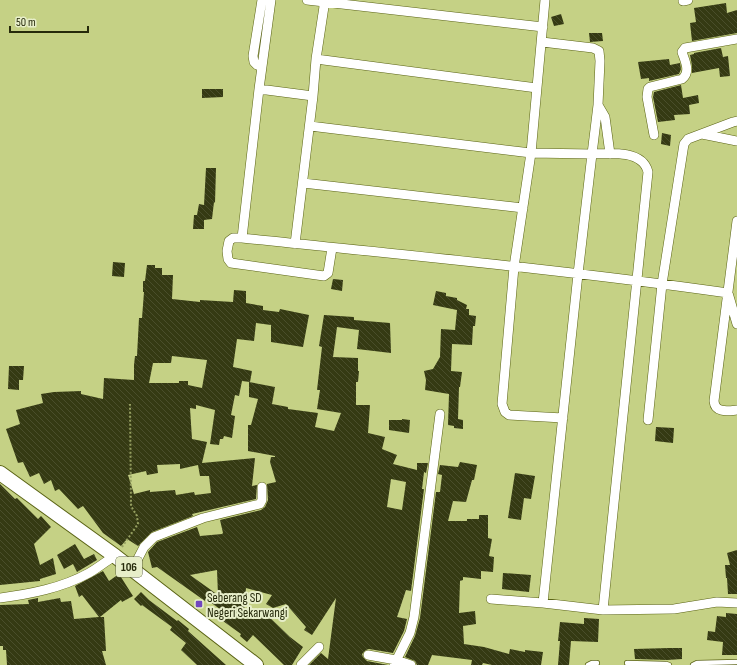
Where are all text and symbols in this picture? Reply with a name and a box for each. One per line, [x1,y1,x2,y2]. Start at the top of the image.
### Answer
scale bar [10,8,88,34]
text: 50 m [16,15,36,30]
road number: 106 [116,557,142,577]
place label: Seberang SD Negeri Sekarwangi [207,590,287,621]
marker: Seberang SD Negeri Sekarwangi [194,599,204,609]

